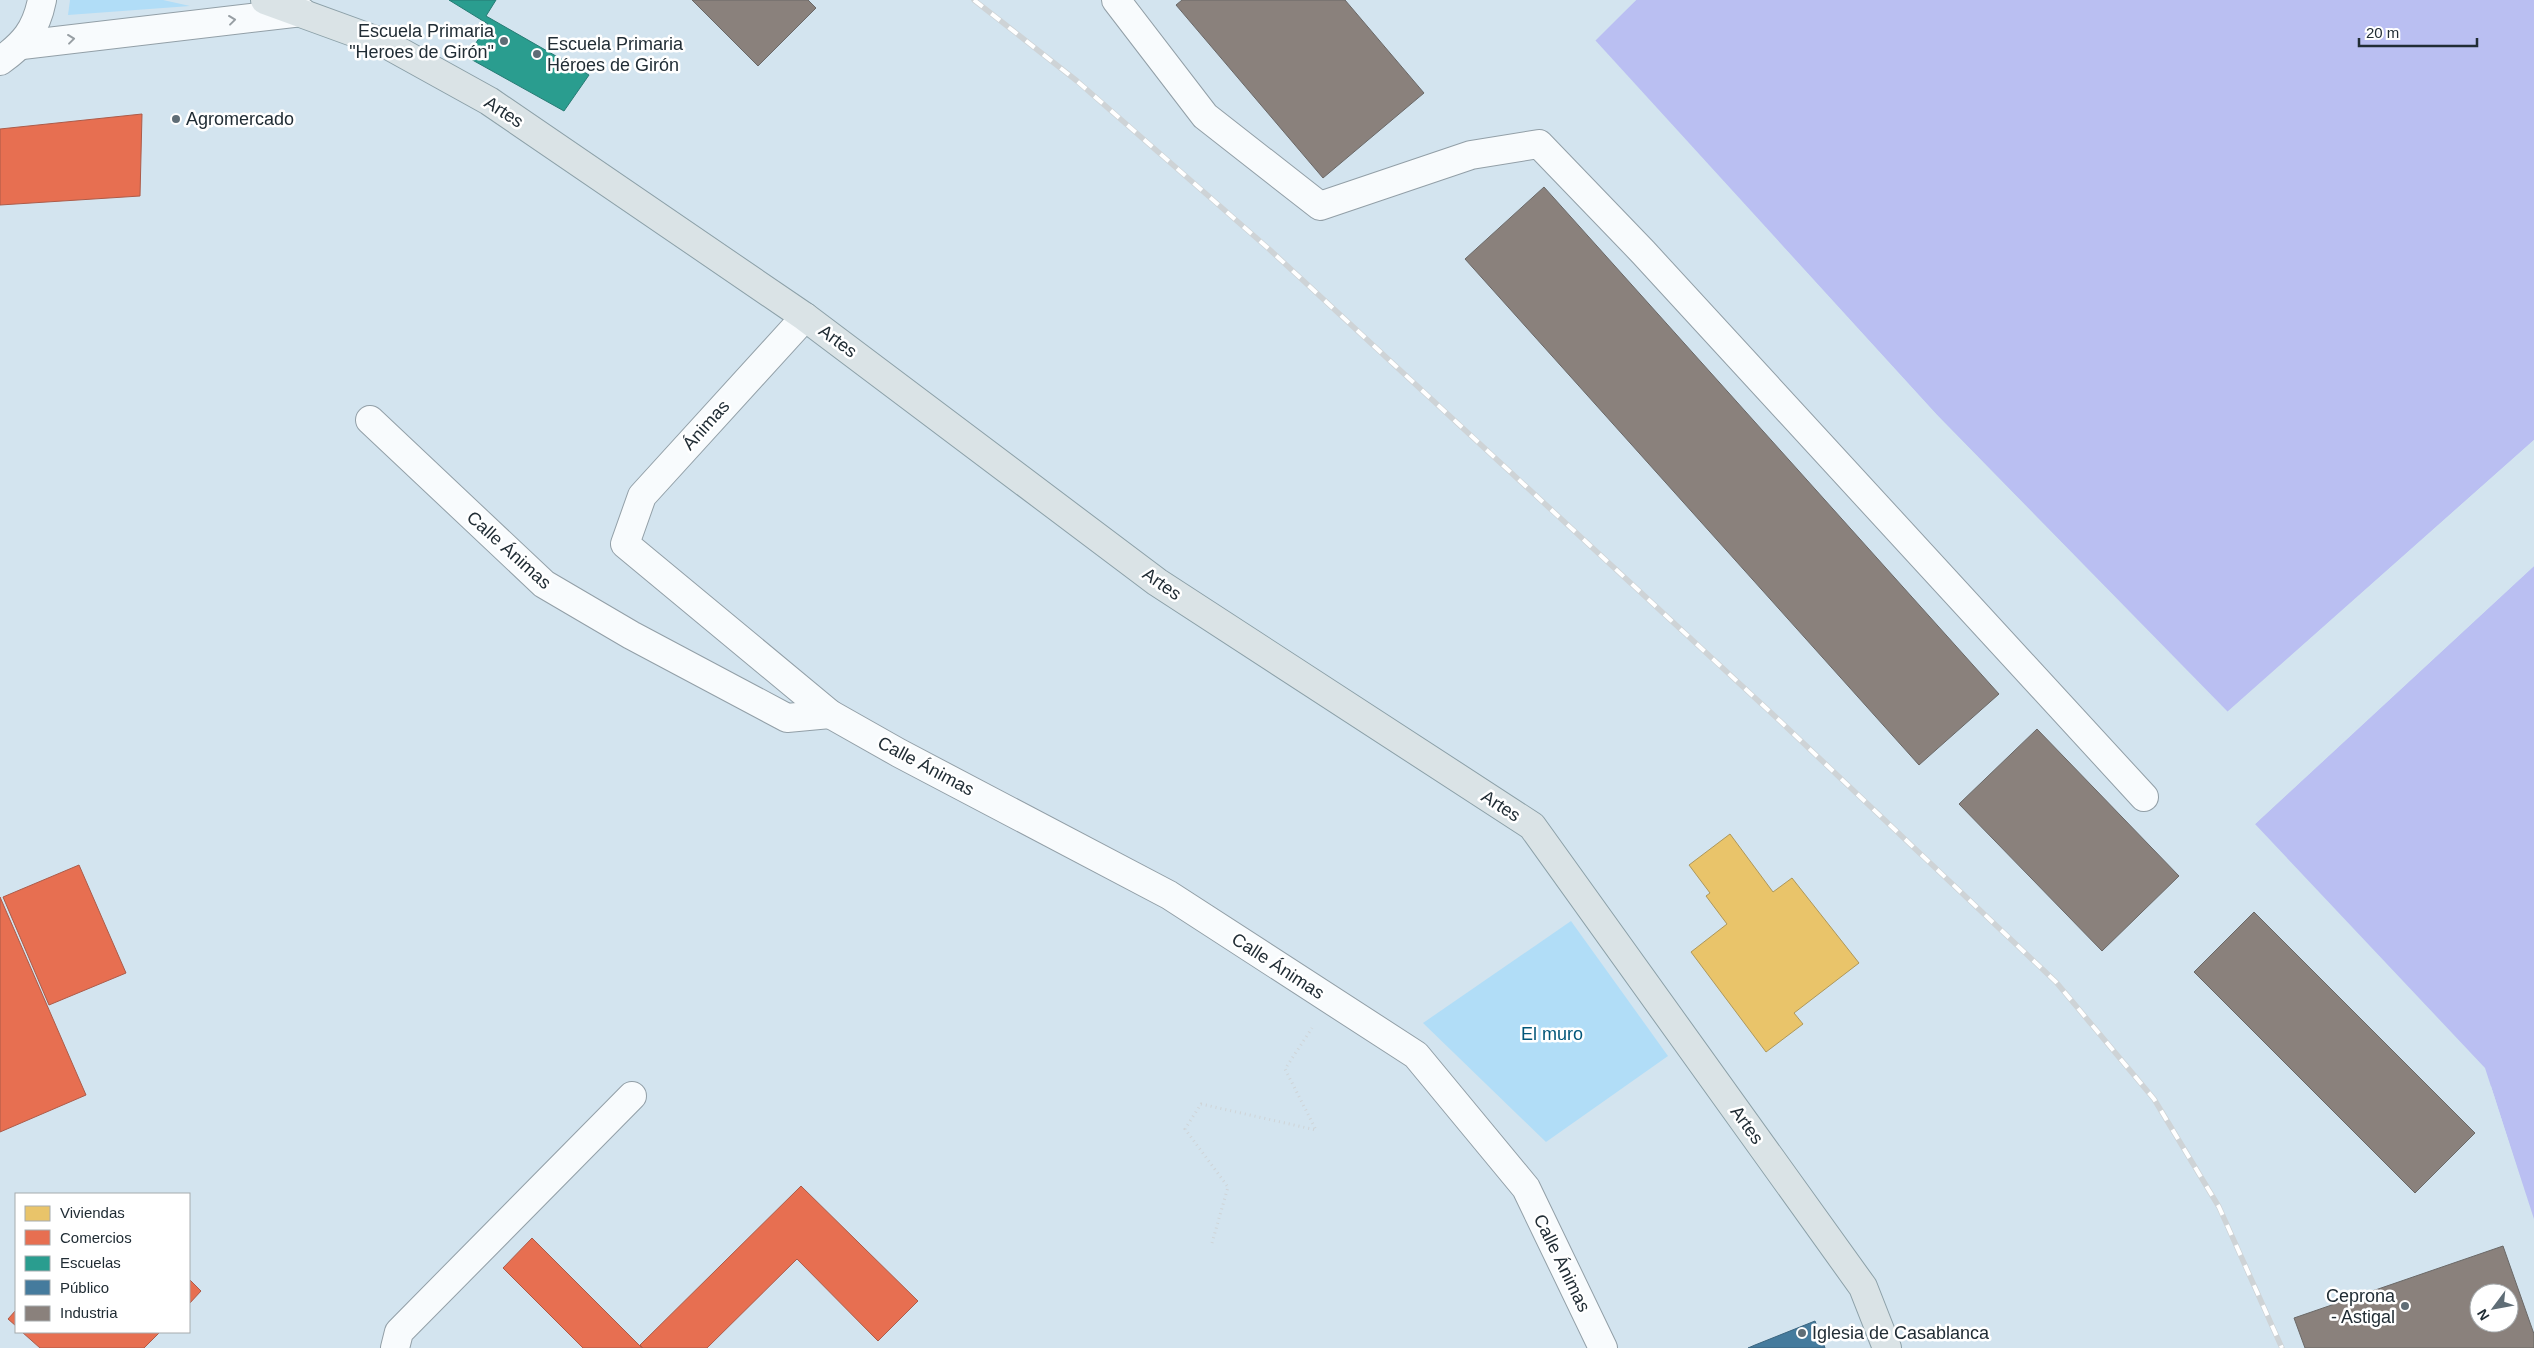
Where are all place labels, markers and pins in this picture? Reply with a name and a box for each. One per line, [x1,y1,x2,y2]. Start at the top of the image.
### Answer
place label: Escuela Primaria "Heroes de Girón" [349,21,495,62]
place label: Escuela Primaria Héroes de Girón [547,34,684,75]
marker: Escuela Primaria "Heroes de Girón" [498,35,510,47]
marker: Escuela Primaria Héroes de Girón [531,48,543,60]
place label: Agromercado [186,109,294,129]
marker: Agromercado [170,113,182,125]
place label: Ceprona - Astigal [2326,1286,2396,1327]
marker: Ceprona - Astigal [2399,1300,2411,1312]
place label: Iglesia de Casablanca [1812,1323,1990,1343]
marker: Iglesia de Casablanca [1796,1327,1808,1339]

